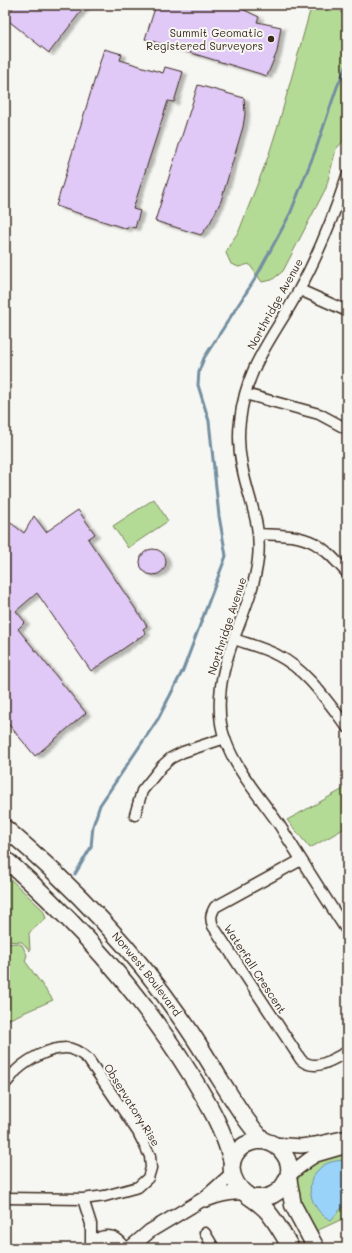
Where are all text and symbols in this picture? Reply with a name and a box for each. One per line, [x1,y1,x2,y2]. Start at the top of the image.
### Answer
place label: Summit Geomatic Registered Surveyors [146,25,263,53]
marker: Summit Geomatic Registered Surveyors [266,34,276,44]
street label: Northridge Avenue [243,255,306,352]
street label: Northridge Avenue [204,575,249,677]
street label: Waterfall Crescent [221,921,290,1016]
street label: Norwest Boulevard [109,928,185,1019]
street label: Observatory Rise [101,1061,164,1149]

